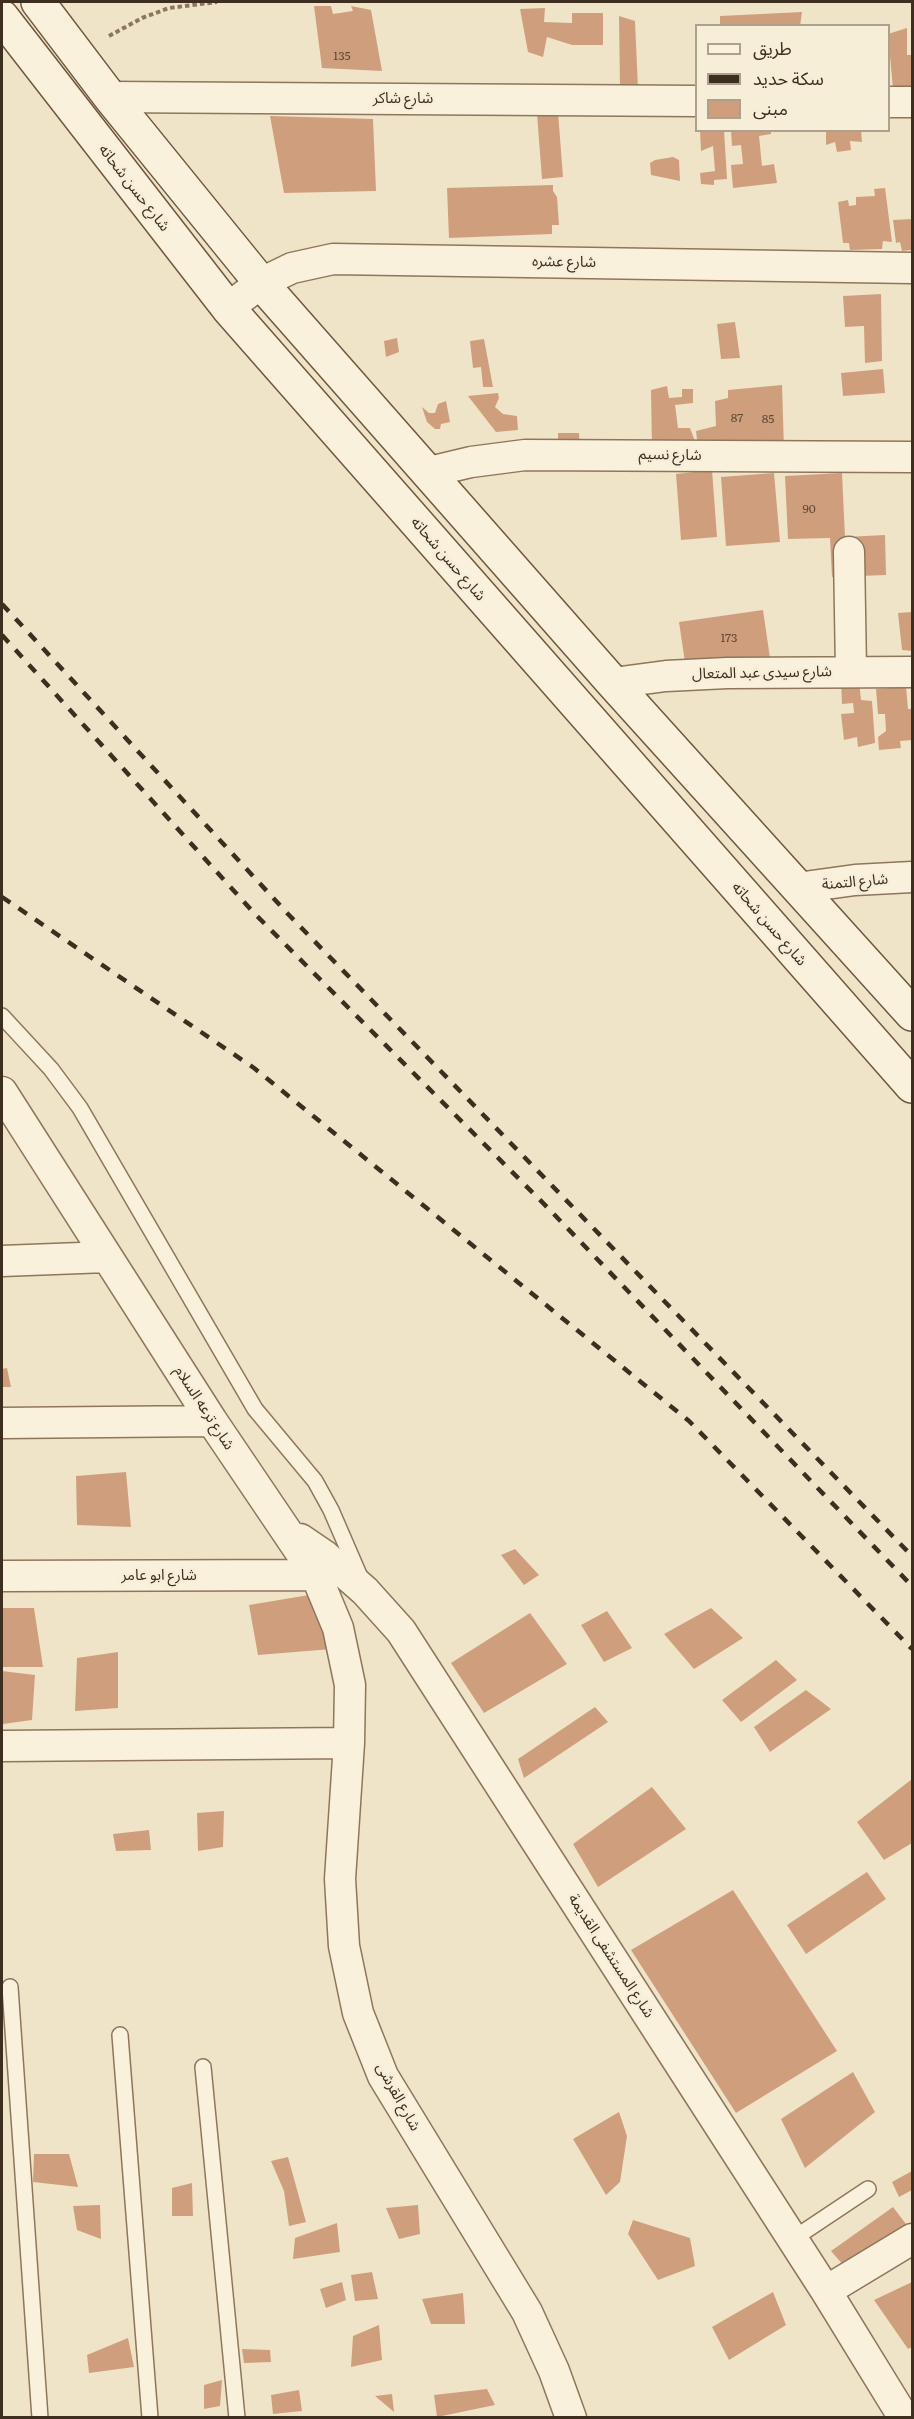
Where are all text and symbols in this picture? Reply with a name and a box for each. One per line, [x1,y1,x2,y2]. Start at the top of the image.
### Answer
legend [695,24,890,132]
text: طريق [753,34,792,61]
house number: 135 [333,49,351,63]
text: سكة حديد [753,64,824,91]
street label: شارع شاكر [373,90,433,108]
text: مبنى [753,94,788,121]
street label: شارع حسن شحاته [95,141,173,235]
street label: شارع عشره [532,252,596,272]
house number: 87 [731,411,743,425]
house number: 85 [762,412,774,426]
street label: شارع نسيم [638,445,702,465]
house number: 90 [802,502,816,516]
street label: شارع حسن شحاته [407,513,489,605]
house number: 173 [721,631,737,645]
street label: شارع سيدى عبد المتعال [692,663,832,683]
street label: شارع التمنة [821,870,889,894]
street label: شارع حسن شحاته [728,878,810,970]
street label: شارع ترعه السلام [170,1363,238,1453]
street label: شارع ابو عامر [121,1567,197,1585]
street label: شارع المستشفى القديمة [564,1891,658,2021]
street label: شارع القرشى [372,2060,424,2134]

